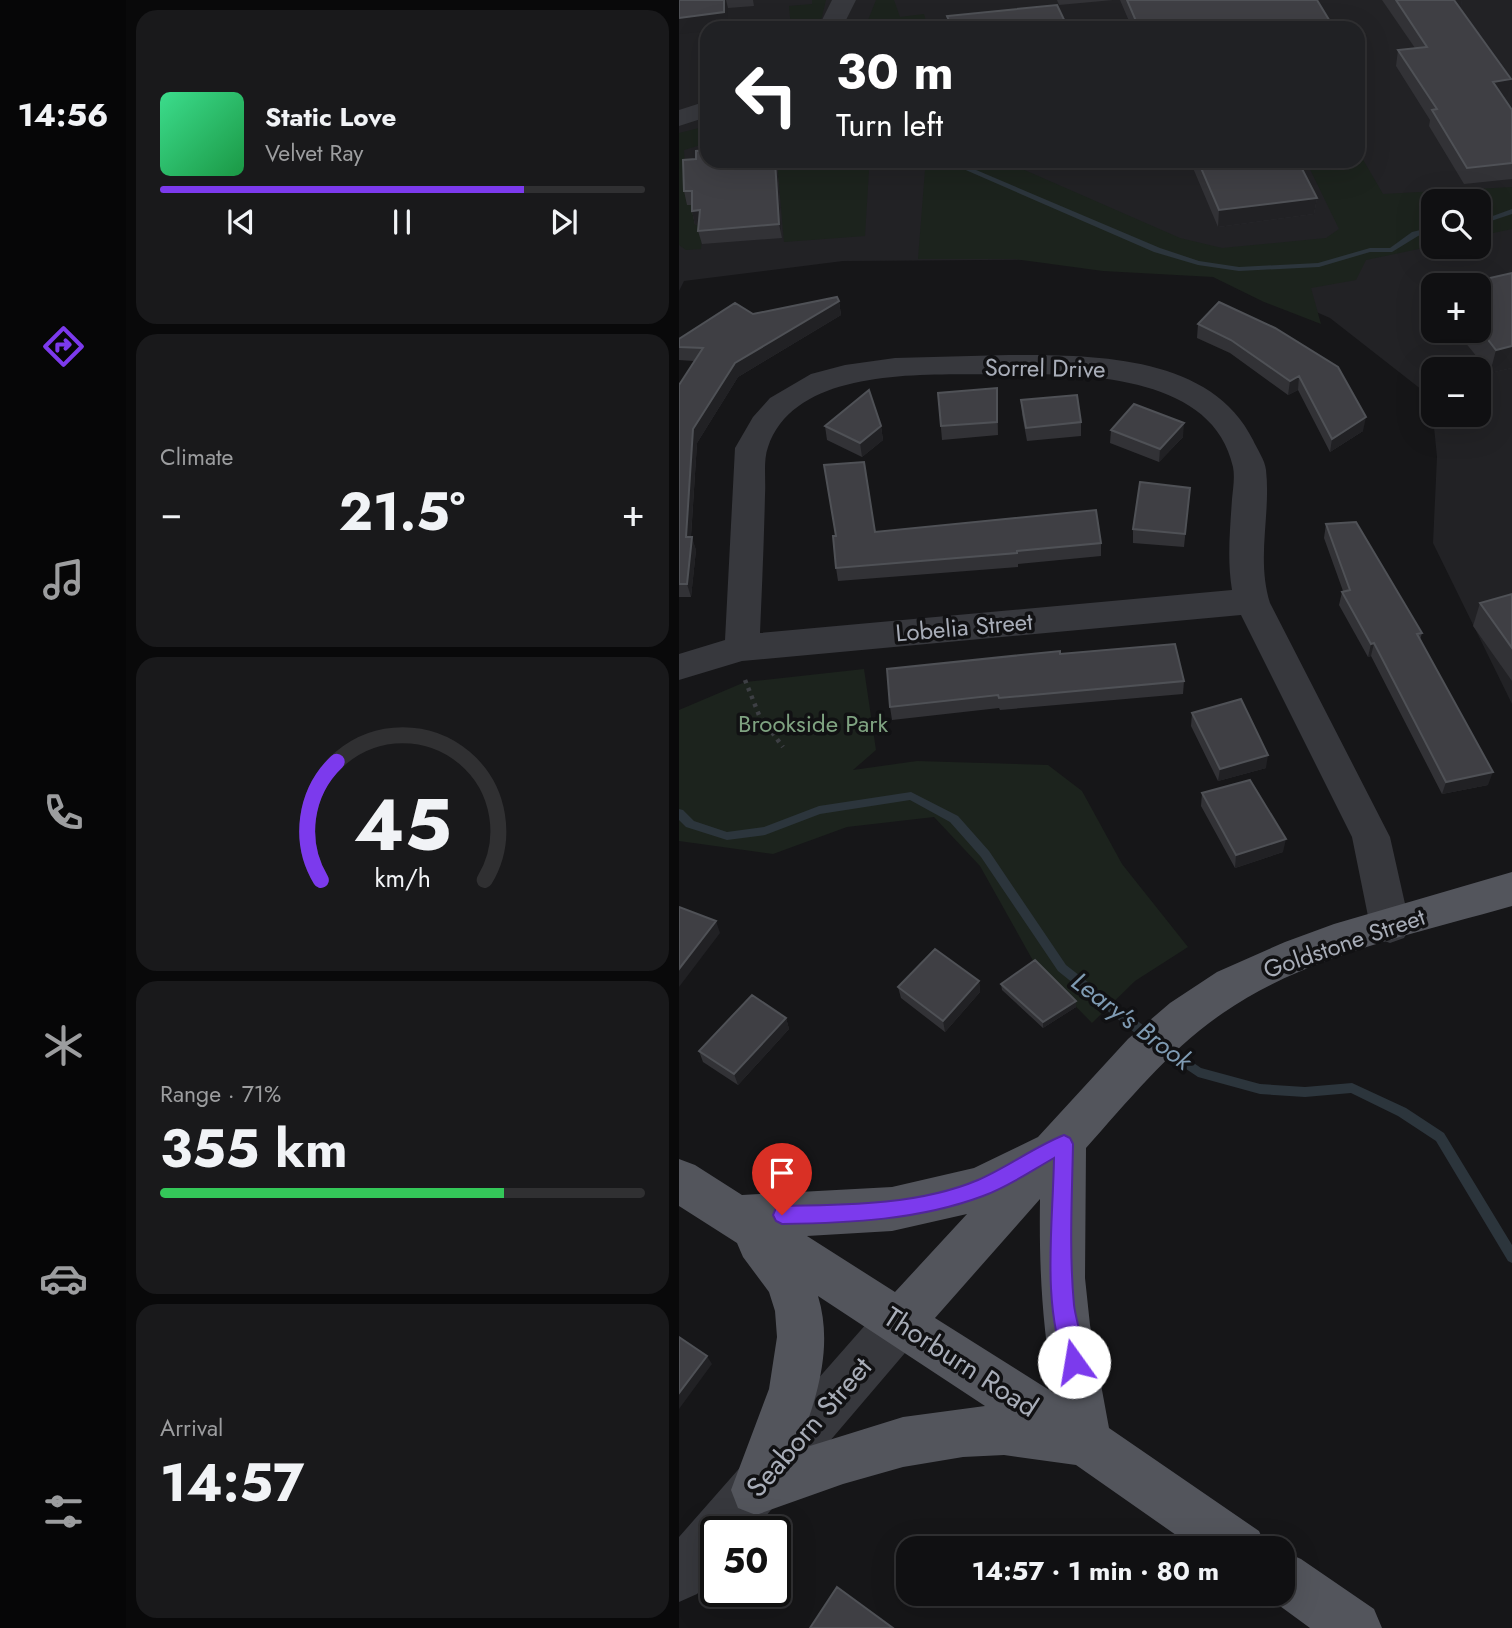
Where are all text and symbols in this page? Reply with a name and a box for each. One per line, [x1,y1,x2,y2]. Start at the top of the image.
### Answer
text: 30 m [836,37,954,107]
icon: left [721,49,812,140]
text: 14:56 [18,92,108,138]
text: Static Love [265,98,397,136]
text: Turn left [836,102,943,148]
text: Velvet Ray [265,136,363,170]
map controls [1421,189,1491,427]
button: search [1421,189,1491,259]
icon: previous [222,203,260,241]
icon: pause [383,203,421,241]
icon: next [545,203,583,241]
button: + [1421,273,1491,343]
icon: directions [39,322,88,371]
street label: Sorrel Drive [984,349,1106,387]
button: − [1421,357,1491,427]
text: Climate [160,440,233,474]
text: 21.5° [339,474,465,550]
text: − [160,485,182,540]
text: + [622,485,645,540]
icon: music [39,555,88,604]
street label: Lobelia Street [894,604,1034,650]
park label: Brookside Park [738,706,888,741]
text: 45 [354,772,451,877]
icon: phone [39,788,88,837]
text: km/h [374,860,431,896]
street label: Goldstone Street [1258,899,1430,987]
water label: Leary's Brook [1064,963,1202,1080]
icon: climate [39,1021,88,1070]
text: Range · 71% [160,1077,281,1111]
text: 355 km [160,1111,348,1187]
pin [752,1143,812,1215]
icon: arrive [763,1154,801,1192]
icon: car [39,1254,88,1303]
street label: Thorburn Road [876,1297,1046,1427]
position arrow [1037,1325,1111,1399]
street label: Seaborn Street [736,1348,882,1506]
text: Arrival [160,1411,223,1445]
text: 14:57 [160,1445,304,1521]
icon: filters [39,1487,88,1536]
speed limit sign: 50 [700,1516,791,1607]
text: 14:57 · 1 min · 80 m [972,1552,1219,1590]

